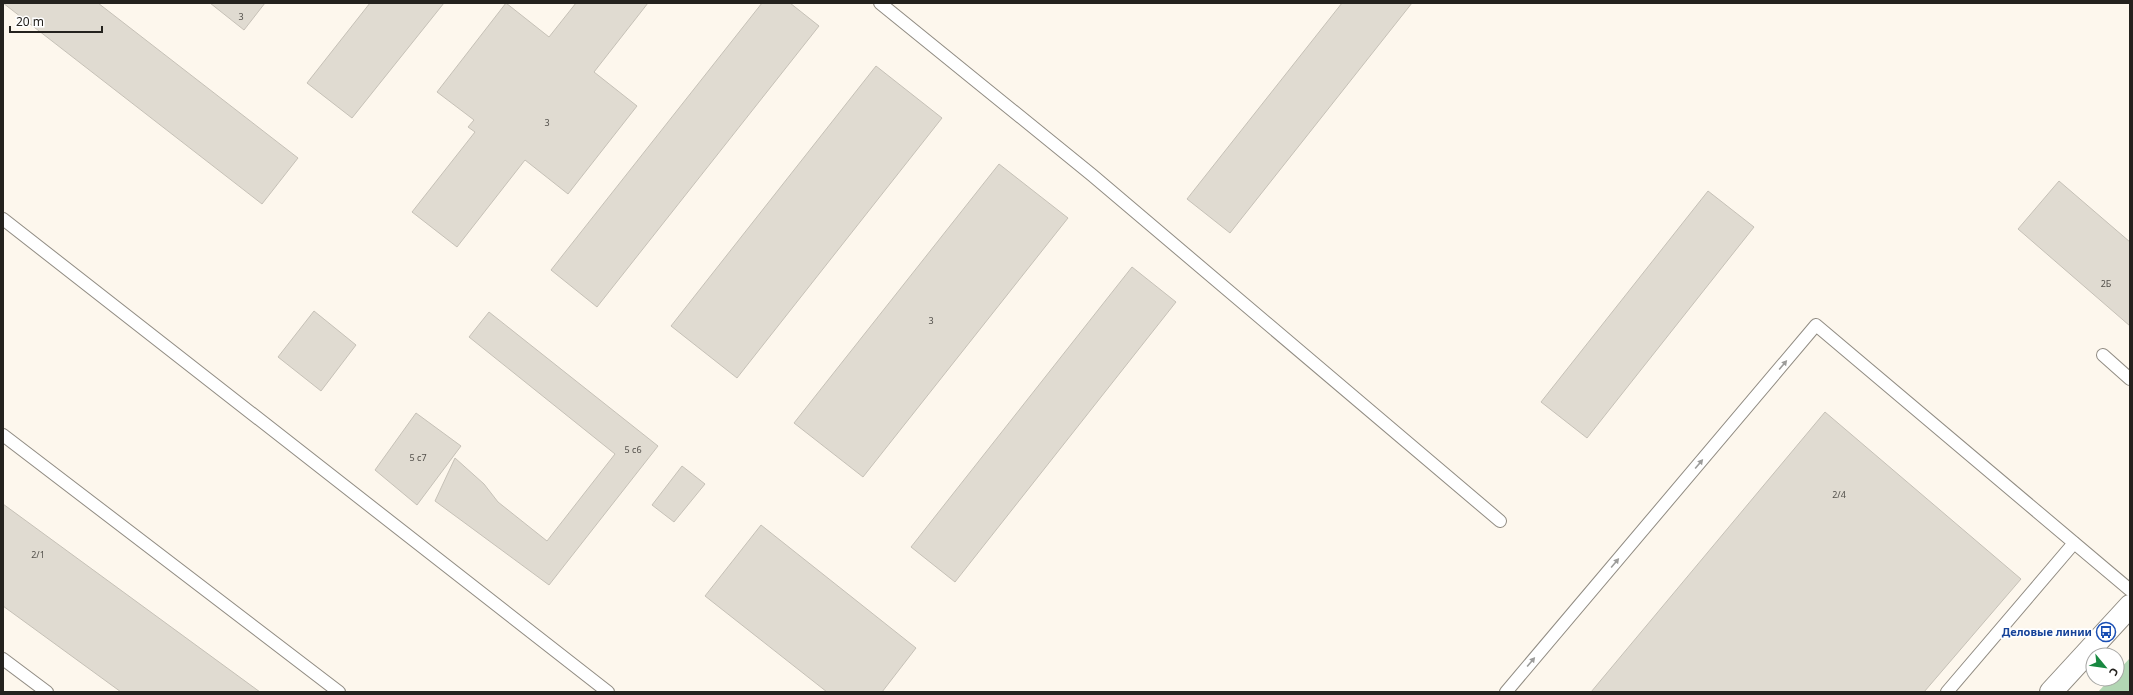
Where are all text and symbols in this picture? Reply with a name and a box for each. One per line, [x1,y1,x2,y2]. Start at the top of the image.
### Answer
scale bar [10,8,102,34]
house number: 3 [238,10,244,23]
text: 20 m [16,13,44,30]
house number: 3 [544,116,550,129]
house number: 2Б [2101,277,2112,290]
house number: 3 [928,314,934,327]
one-way arrow [1778,359,1787,370]
house number: 5 с6 [624,443,642,456]
house number: 5 с7 [409,451,427,464]
one-way arrow [1694,459,1703,469]
house number: 2/4 [1832,488,1846,501]
house number: 2/1 [31,548,45,561]
one-way arrow [1610,558,1619,568]
bus stop icon: Деловые линии [2095,621,2117,643]
place label: Деловые линии [2002,624,2092,639]
north arrow [2085,647,2125,687]
one-way arrow [1526,657,1535,668]
text: С [2106,665,2122,679]

